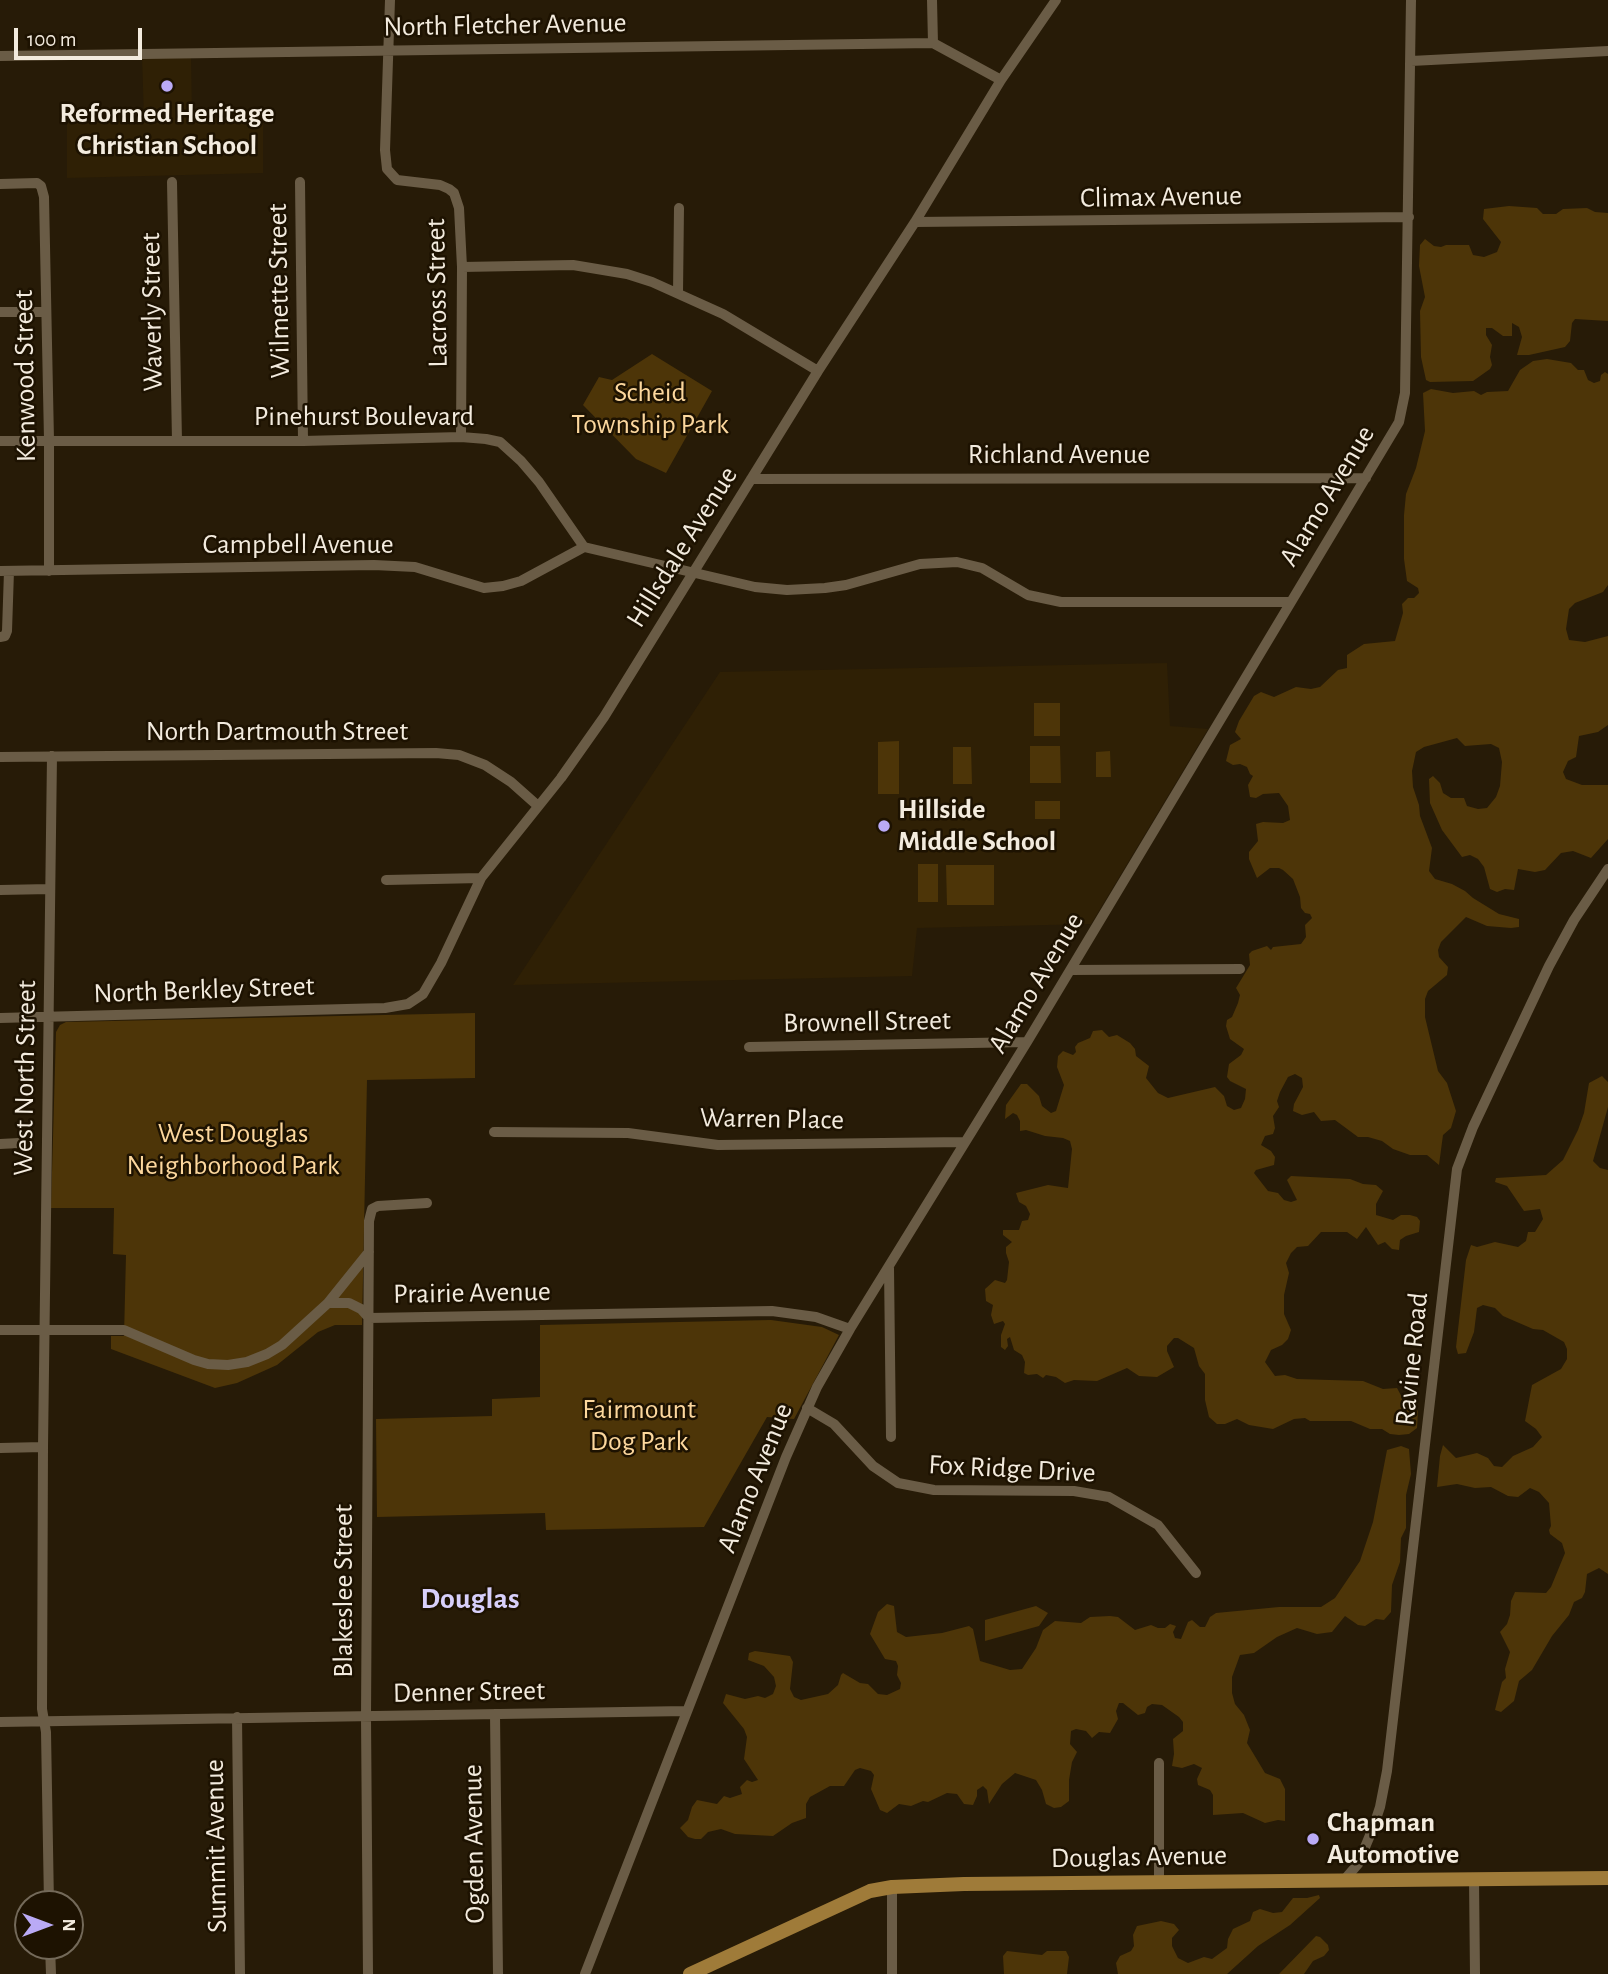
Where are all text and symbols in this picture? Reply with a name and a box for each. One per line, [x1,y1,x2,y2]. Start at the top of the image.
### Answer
street label: North Fletcher Avenue [383,6,627,44]
scale bar [18,14,145,58]
text: 100 m [27,29,77,50]
marker: Reformed Heritage Christian School [159,78,175,94]
place label: Reformed Heritage Christian School [59,97,275,163]
street label: Climax Avenue [1080,179,1242,215]
street label: Wilmette Street [261,203,297,379]
street label: Lacross Street [419,218,455,368]
street label: Waverly Street [134,232,170,392]
street label: Kenwood Street [7,289,43,463]
park label: Scheid Township Park [571,376,729,442]
street label: Pinehurst Boulevard [254,400,474,434]
street label: Alamo Avenue [1272,420,1382,572]
street label: Richland Avenue [968,438,1150,472]
street label: Hillsdale Avenue [619,460,745,634]
street label: Campbell Avenue [202,528,394,562]
street label: North Dartmouth Street [146,715,408,749]
place label: Hillside Middle School [898,793,1056,859]
marker: Hillside Middle School [876,818,892,834]
street label: Alamo Avenue [981,907,1091,1059]
street label: North Berkley Street [93,969,315,1011]
street label: West North Street [6,980,44,1176]
street label: Brownell Street [783,1004,951,1040]
street label: Warren Place [700,1101,844,1137]
park label: West Douglas Neighborhood Park [127,1117,339,1183]
street label: Prairie Avenue [393,1275,551,1311]
street label: Ravine Road [1388,1291,1436,1427]
park label: Fairmount Dog Park [582,1393,696,1459]
street label: Alamo Avenue [710,1398,800,1558]
street label: Fox Ridge Drive [928,1448,1096,1490]
street label: Blakeslee Street [327,1504,361,1678]
district label: Douglas [421,1581,519,1617]
street label: Denner Street [393,1674,545,1710]
street label: Summit Avenue [198,1759,234,1933]
street label: Ogden Avenue [456,1764,492,1924]
place label: Chapman Automotive [1327,1806,1459,1872]
marker: Chapman Automotive [1305,1831,1321,1847]
street label: Douglas Avenue [1051,1839,1227,1875]
north arrow [14,1890,84,1960]
text: N [59,1918,78,1932]

